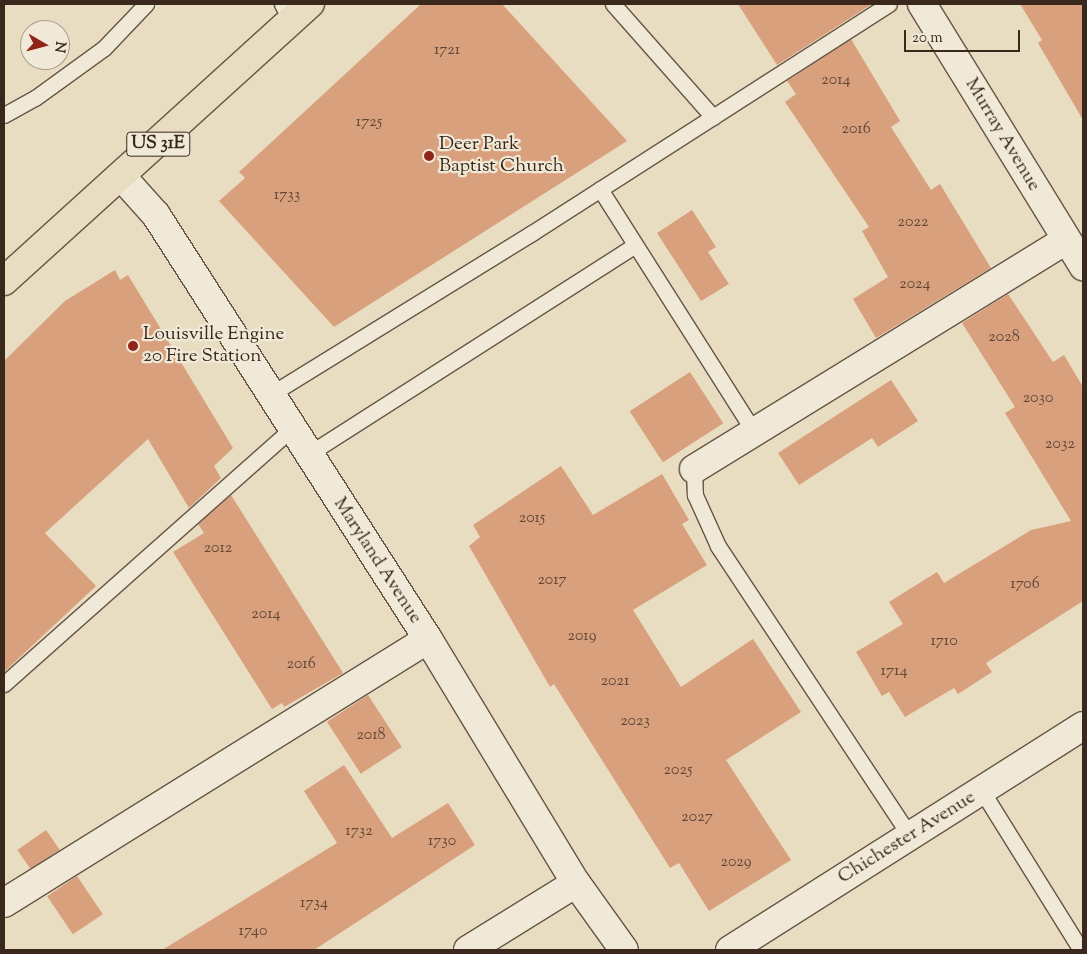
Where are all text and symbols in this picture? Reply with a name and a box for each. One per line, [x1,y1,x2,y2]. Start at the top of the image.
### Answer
north arrow [20,20,70,70]
scale bar [907,20,1023,52]
text: 20 m [912,28,943,49]
text: N [48,40,70,54]
house number: 1721 [434,41,460,61]
house number: 2014 [821,71,851,91]
street label: Murray Avenue [959,74,1045,196]
house number: 1725 [356,113,382,133]
house number: 2016 [841,120,871,140]
road number: US 31E [126,128,190,160]
place label: Deer Park Baptist Church [439,134,564,178]
marker: Deer Park Baptist Church [423,150,435,162]
house number: 1733 [274,186,300,206]
house number: 2022 [898,213,928,233]
house number: 2024 [899,275,931,295]
place label: Louisville Engine 20 Fire Station [143,324,284,368]
house number: 2028 [988,328,1020,348]
marker: Louisville Engine 20 Fire Station [127,340,139,352]
house number: 2030 [1023,389,1053,409]
house number: 2032 [1045,435,1075,455]
street label: Maryland Avenue [328,494,426,628]
house number: 2015 [519,509,545,529]
house number: 2012 [204,539,232,559]
house number: 2017 [537,571,567,591]
house number: 1706 [1010,575,1040,595]
house number: 2014 [251,605,281,625]
house number: 2019 [568,627,596,647]
house number: 1710 [930,632,958,652]
house number: 2016 [286,655,316,675]
house number: 1714 [881,662,907,682]
house number: 2021 [601,672,629,692]
house number: 2023 [620,712,650,732]
house number: 2018 [356,726,386,746]
house number: 2025 [664,761,692,781]
street label: Chichester Avenue [834,787,980,889]
house number: 2027 [681,808,713,828]
house number: 1732 [345,822,373,842]
house number: 1730 [428,832,456,852]
house number: 2029 [720,853,752,873]
house number: 1734 [300,894,328,914]
house number: 1740 [239,922,267,942]

